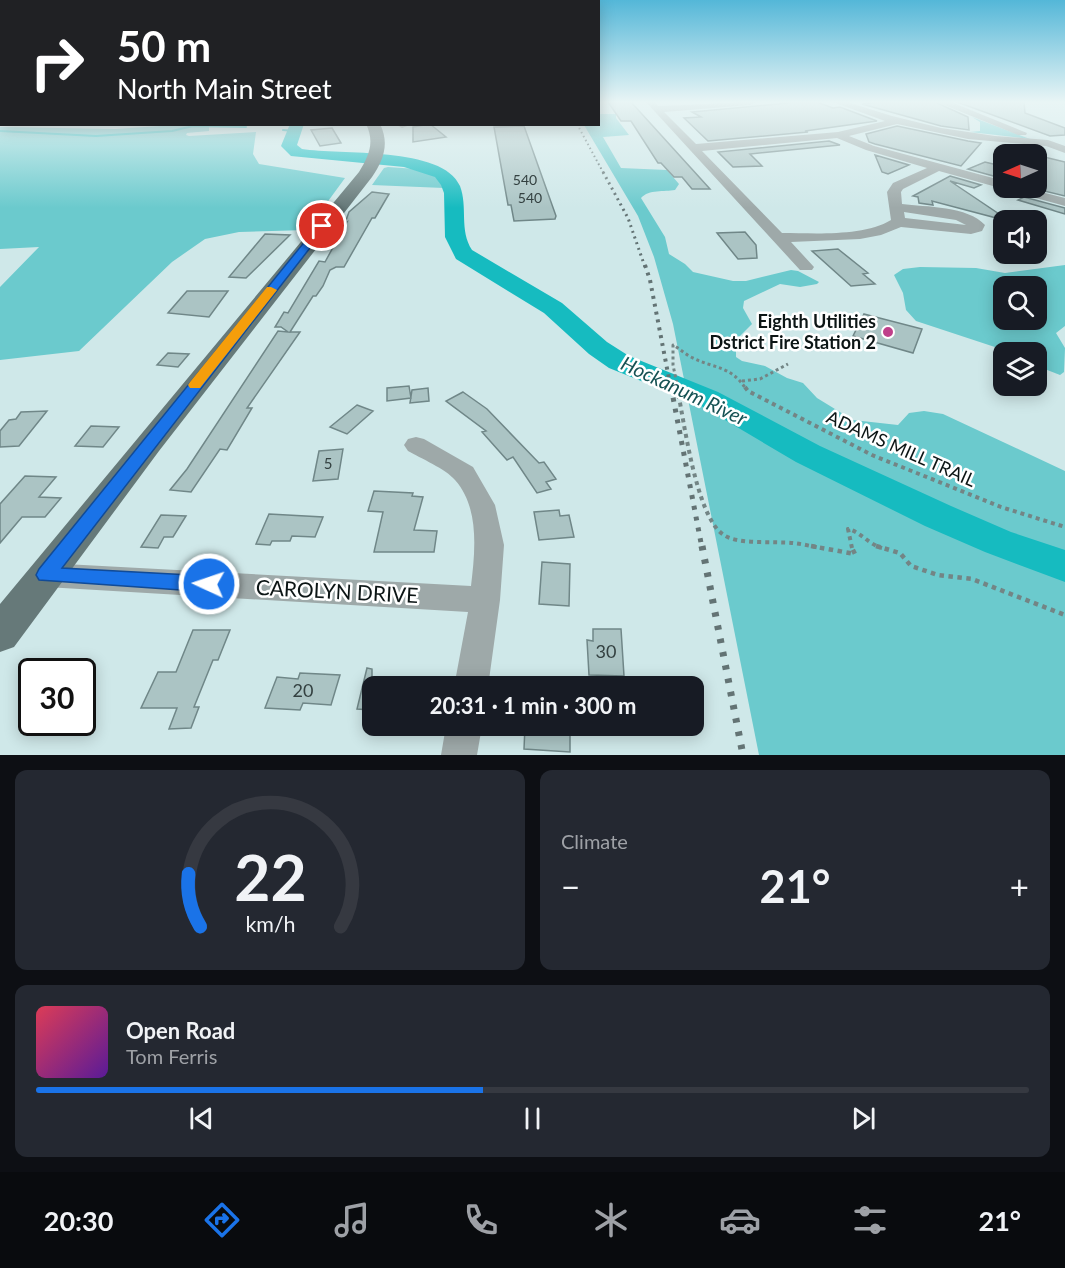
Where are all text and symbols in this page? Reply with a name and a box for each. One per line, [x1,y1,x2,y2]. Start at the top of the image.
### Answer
text: 50 m [117,21,211,71]
icon: right [18,24,96,102]
text: North Main Street [117,72,332,105]
north arrow [993,144,1047,198]
map controls [993,144,1047,396]
house number: 540 [513,171,537,188]
house number: 540 [518,189,542,206]
pin [296,200,347,251]
icon: arrive [305,209,338,242]
button: sound [993,210,1047,264]
button: search [993,276,1047,330]
place label: Eighth Utilities Dstrict Fire Station 2 [710,310,876,353]
marker: Eighth Utilities Dstrict Fire Station 2 [881,325,895,339]
button: layers [993,342,1047,396]
water label: Hockanum River [618,350,752,430]
street label: ADAMS MILL TRAIL [823,405,979,491]
house number: 5 [324,454,332,472]
position arrow [177,552,241,616]
street label: CAROLYN DRIVE [255,574,419,607]
house number: 30 [596,640,616,662]
speed limit sign: 30 [18,658,96,736]
house number: 20 [293,679,313,701]
text: 20:31 · 1 min · 300 m [430,692,636,719]
text: Climate [561,829,628,853]
text: 22 [234,839,306,914]
text: 21° [760,859,830,913]
text: − [561,866,580,906]
text: + [1010,866,1029,906]
text: km/h [245,911,295,937]
text: Open Road [126,1017,235,1044]
text: Tom Ferris [126,1044,217,1068]
icon: previous [185,1102,218,1135]
icon: pause [516,1102,549,1135]
icon: next [847,1102,880,1135]
icon: directions [201,1199,243,1241]
icon: music [331,1199,373,1241]
icon: phone [460,1199,502,1241]
icon: climate [590,1199,632,1241]
icon: car [719,1199,761,1241]
icon: filters [849,1199,891,1241]
text: 20:30 [44,1204,113,1237]
text: 21° [979,1204,1021,1237]

